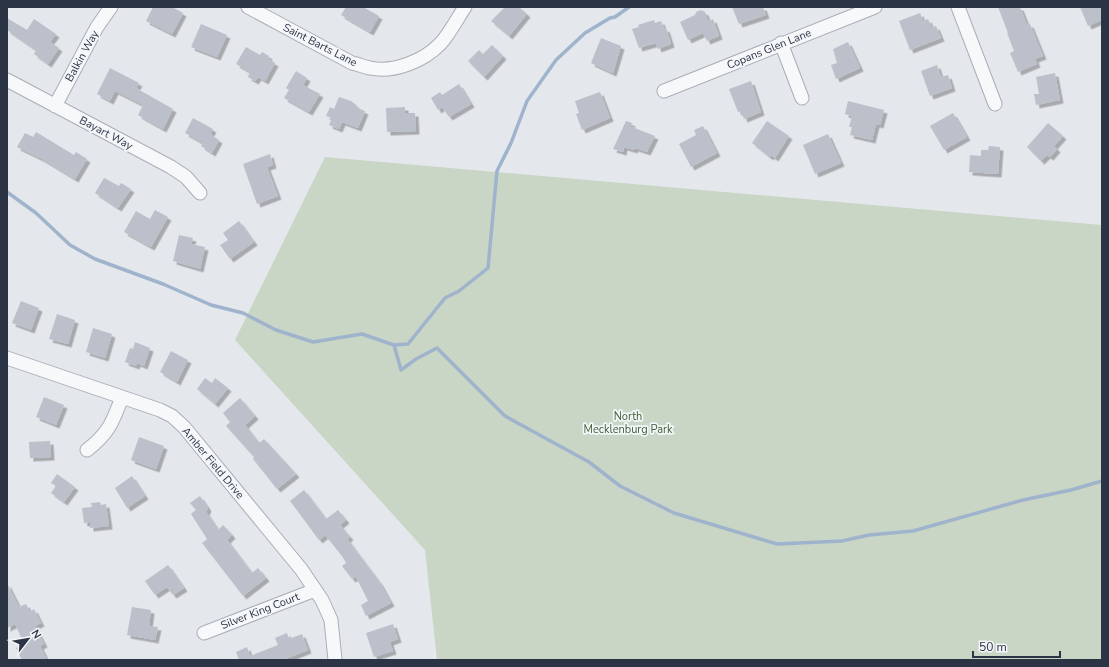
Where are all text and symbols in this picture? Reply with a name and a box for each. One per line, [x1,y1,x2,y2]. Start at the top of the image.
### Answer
street label: Saint Barts Lane [280,20,360,70]
street label: Copans Glen Lane [725,25,814,73]
street label: Balkin Way [62,27,102,84]
street label: Bayart Way [77,113,136,153]
park label: North Mecklenburg Park [584,409,673,437]
street label: Amber Field Drive [179,424,248,502]
street label: Silver King Court [219,589,302,633]
north arrow [8,619,48,659]
text: N [28,627,45,641]
scale bar [973,633,1060,659]
text: 50 m [979,639,1007,655]

